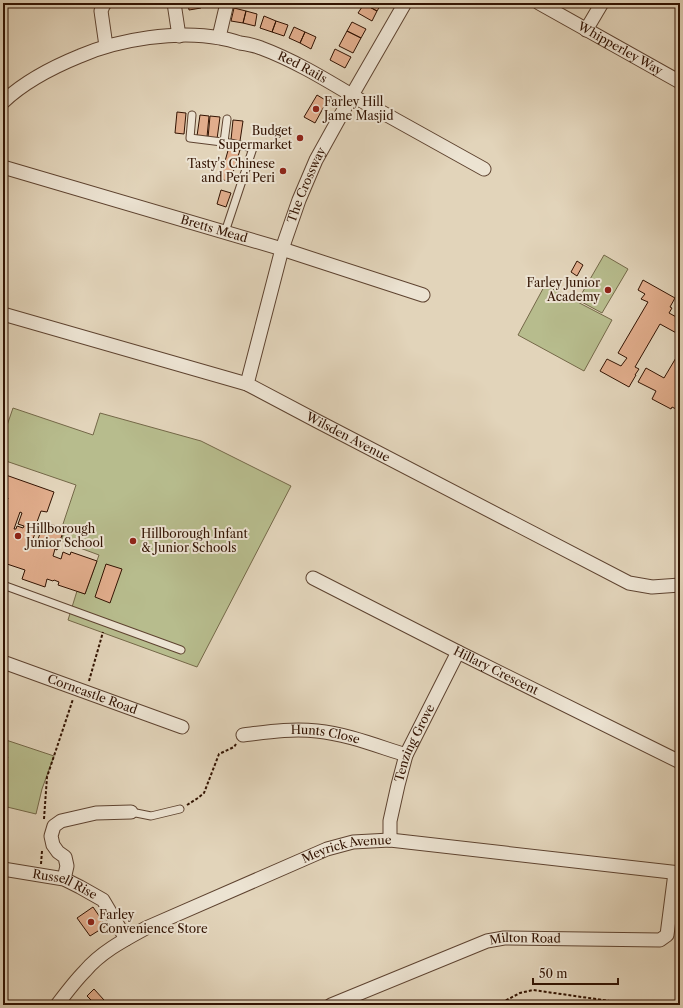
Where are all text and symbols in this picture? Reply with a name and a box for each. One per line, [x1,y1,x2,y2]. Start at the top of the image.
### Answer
street label: Whipperley Way [574,18,666,78]
street label: Red Rails [276,48,330,86]
place label: Farley Hill Jame Masjid [322,94,394,123]
marker: Farley Hill Jame Masjid [311,104,321,114]
place label: Budget Supermarket [218,123,293,152]
marker: Budget Supermarket [295,133,305,143]
street label: The Crossway [284,144,329,225]
place label: Tasty's Chinese and Peri Peri [187,156,275,185]
marker: Tasty's Chinese and Peri Peri [278,166,288,176]
street label: Bretts Mead [179,212,250,246]
place label: Farley Junior Academy [527,275,600,304]
marker: Farley Junior Academy [603,285,613,295]
street label: Wilsden Avenue [303,408,393,465]
place label: Hillborough Junior School [24,521,104,550]
place label: Hillborough Infant & Junior Schools [141,526,249,555]
marker: Hillborough Junior School [13,531,23,541]
marker: Hillborough Infant & Junior Schools [128,536,138,546]
street label: Hillary Crescent [451,643,542,698]
street label: Corncastle Road [46,671,140,717]
street label: Tenzing Grove [391,701,438,784]
street label: Hunts Close [291,722,362,747]
street label: Meyrick Avenue [299,832,392,866]
street label: Russell Rise [31,866,100,902]
place label: Farley Convenience Store [99,907,208,936]
marker: Farley Convenience Store [86,917,96,927]
street label: Milton Road [488,930,562,947]
scale bar [533,960,618,986]
text: 50 m [539,966,568,981]

